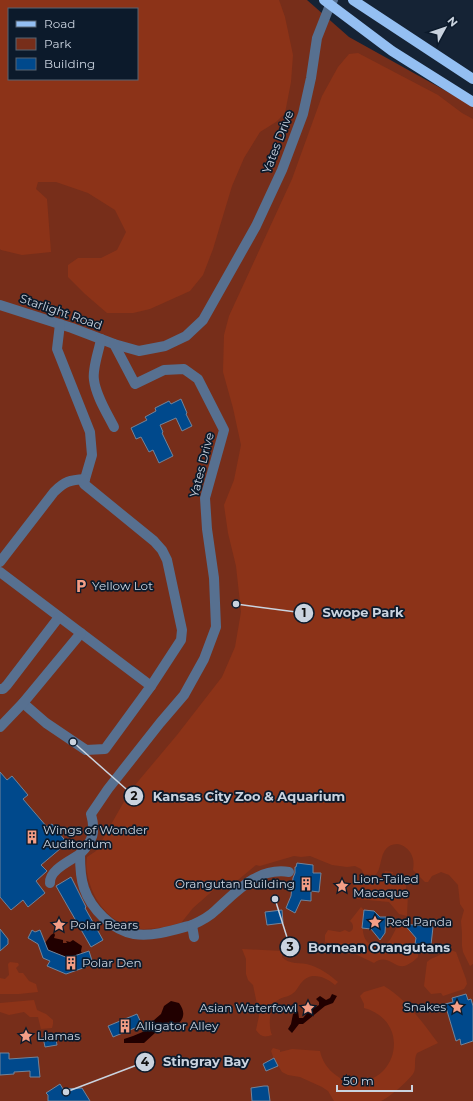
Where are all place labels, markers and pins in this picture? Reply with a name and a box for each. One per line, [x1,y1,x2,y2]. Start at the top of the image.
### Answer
parking icon: Yellow Lot [73,578,89,594]
place label: Yellow Lot [92,578,153,593]
callout: Swope Park [294,600,411,625]
callout: Kansas City Zoo & Aquarium [124,784,353,809]
place label: Wings of Wonder Auditorium [43,822,148,851]
building icon: Wings of Wonder Auditorium [24,829,40,845]
place label: Lion-Tailed Macaque [353,871,419,900]
place label: Orangutan Building [175,876,295,891]
building icon: Orangutan Building [298,876,314,892]
place icon: Lion-Tailed Macaque [334,878,350,894]
place icon: Red Panda [367,914,383,930]
place label: Red Panda [386,914,452,929]
place icon: Polar Bears [51,917,67,933]
place label: Polar Bears [70,917,138,932]
callout: Bornean Orangutans [280,935,458,960]
building icon: Polar Den [63,955,79,971]
place label: Polar Den [82,955,142,970]
place label: Snakes [403,999,446,1014]
place icon: Snakes [449,999,465,1015]
place label: Asian Waterfowl [199,1000,297,1015]
place icon: Asian Waterfowl [300,1000,316,1016]
building icon: Alligator Alley [117,1018,133,1034]
place label: Alligator Alley [136,1018,219,1033]
place icon: Llamas [18,1028,34,1044]
place label: Llamas [37,1028,80,1043]
callout: Stingray Bay [135,1049,257,1074]

